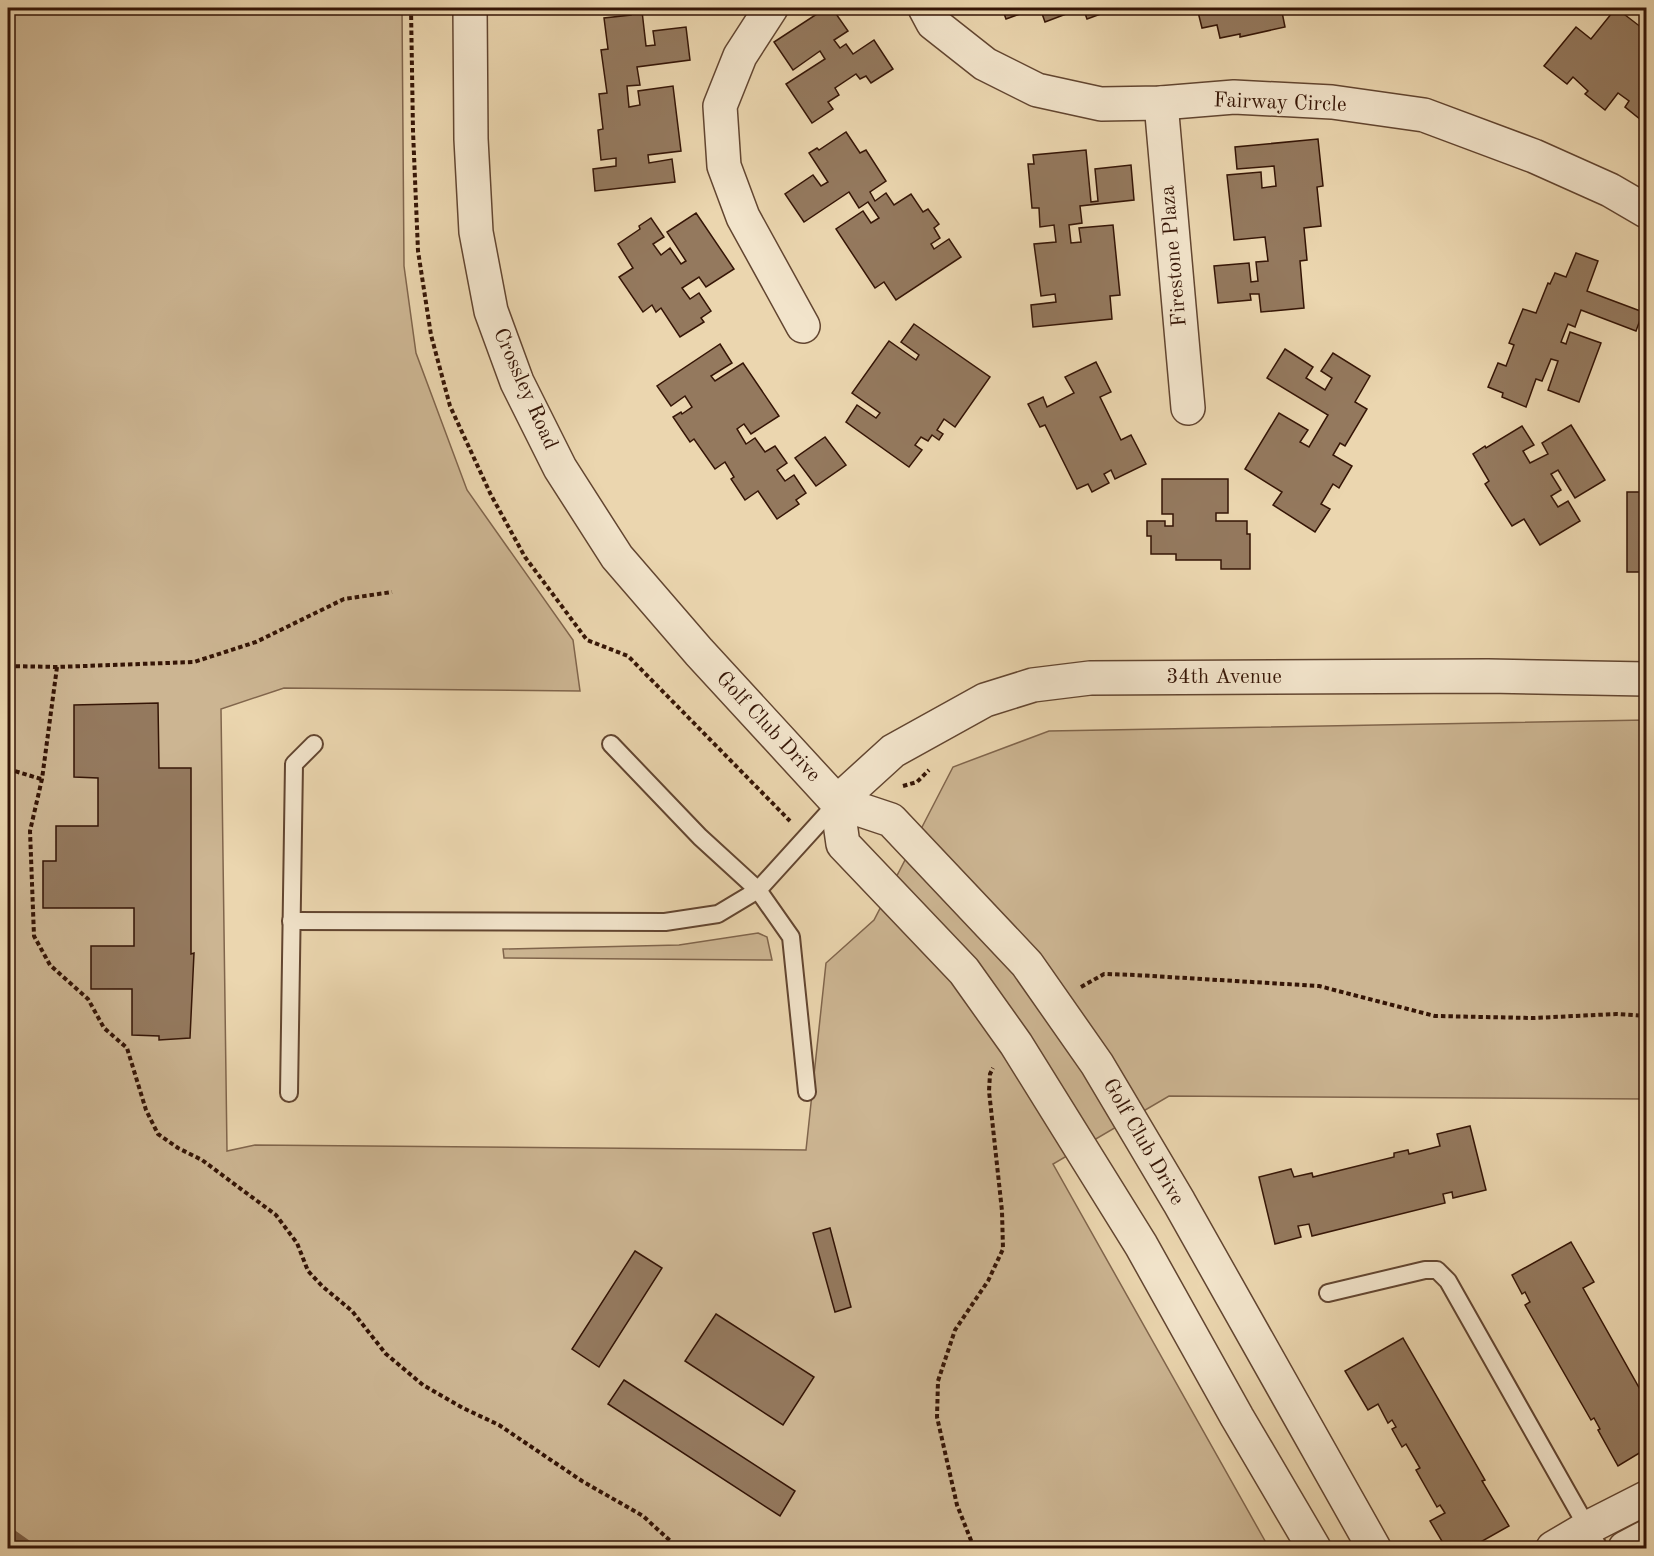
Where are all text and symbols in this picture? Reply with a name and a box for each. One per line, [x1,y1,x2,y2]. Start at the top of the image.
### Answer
street label: Fairway Circle [1213,90,1347,116]
street label: Firestone Plaza [1157,184,1191,328]
street label: Crossley Road [489,325,561,453]
street label: 34th Avenue [1166,667,1282,688]
street label: Golf Club Drive [712,668,824,786]
street label: Golf Club Drive [1098,1075,1188,1209]

